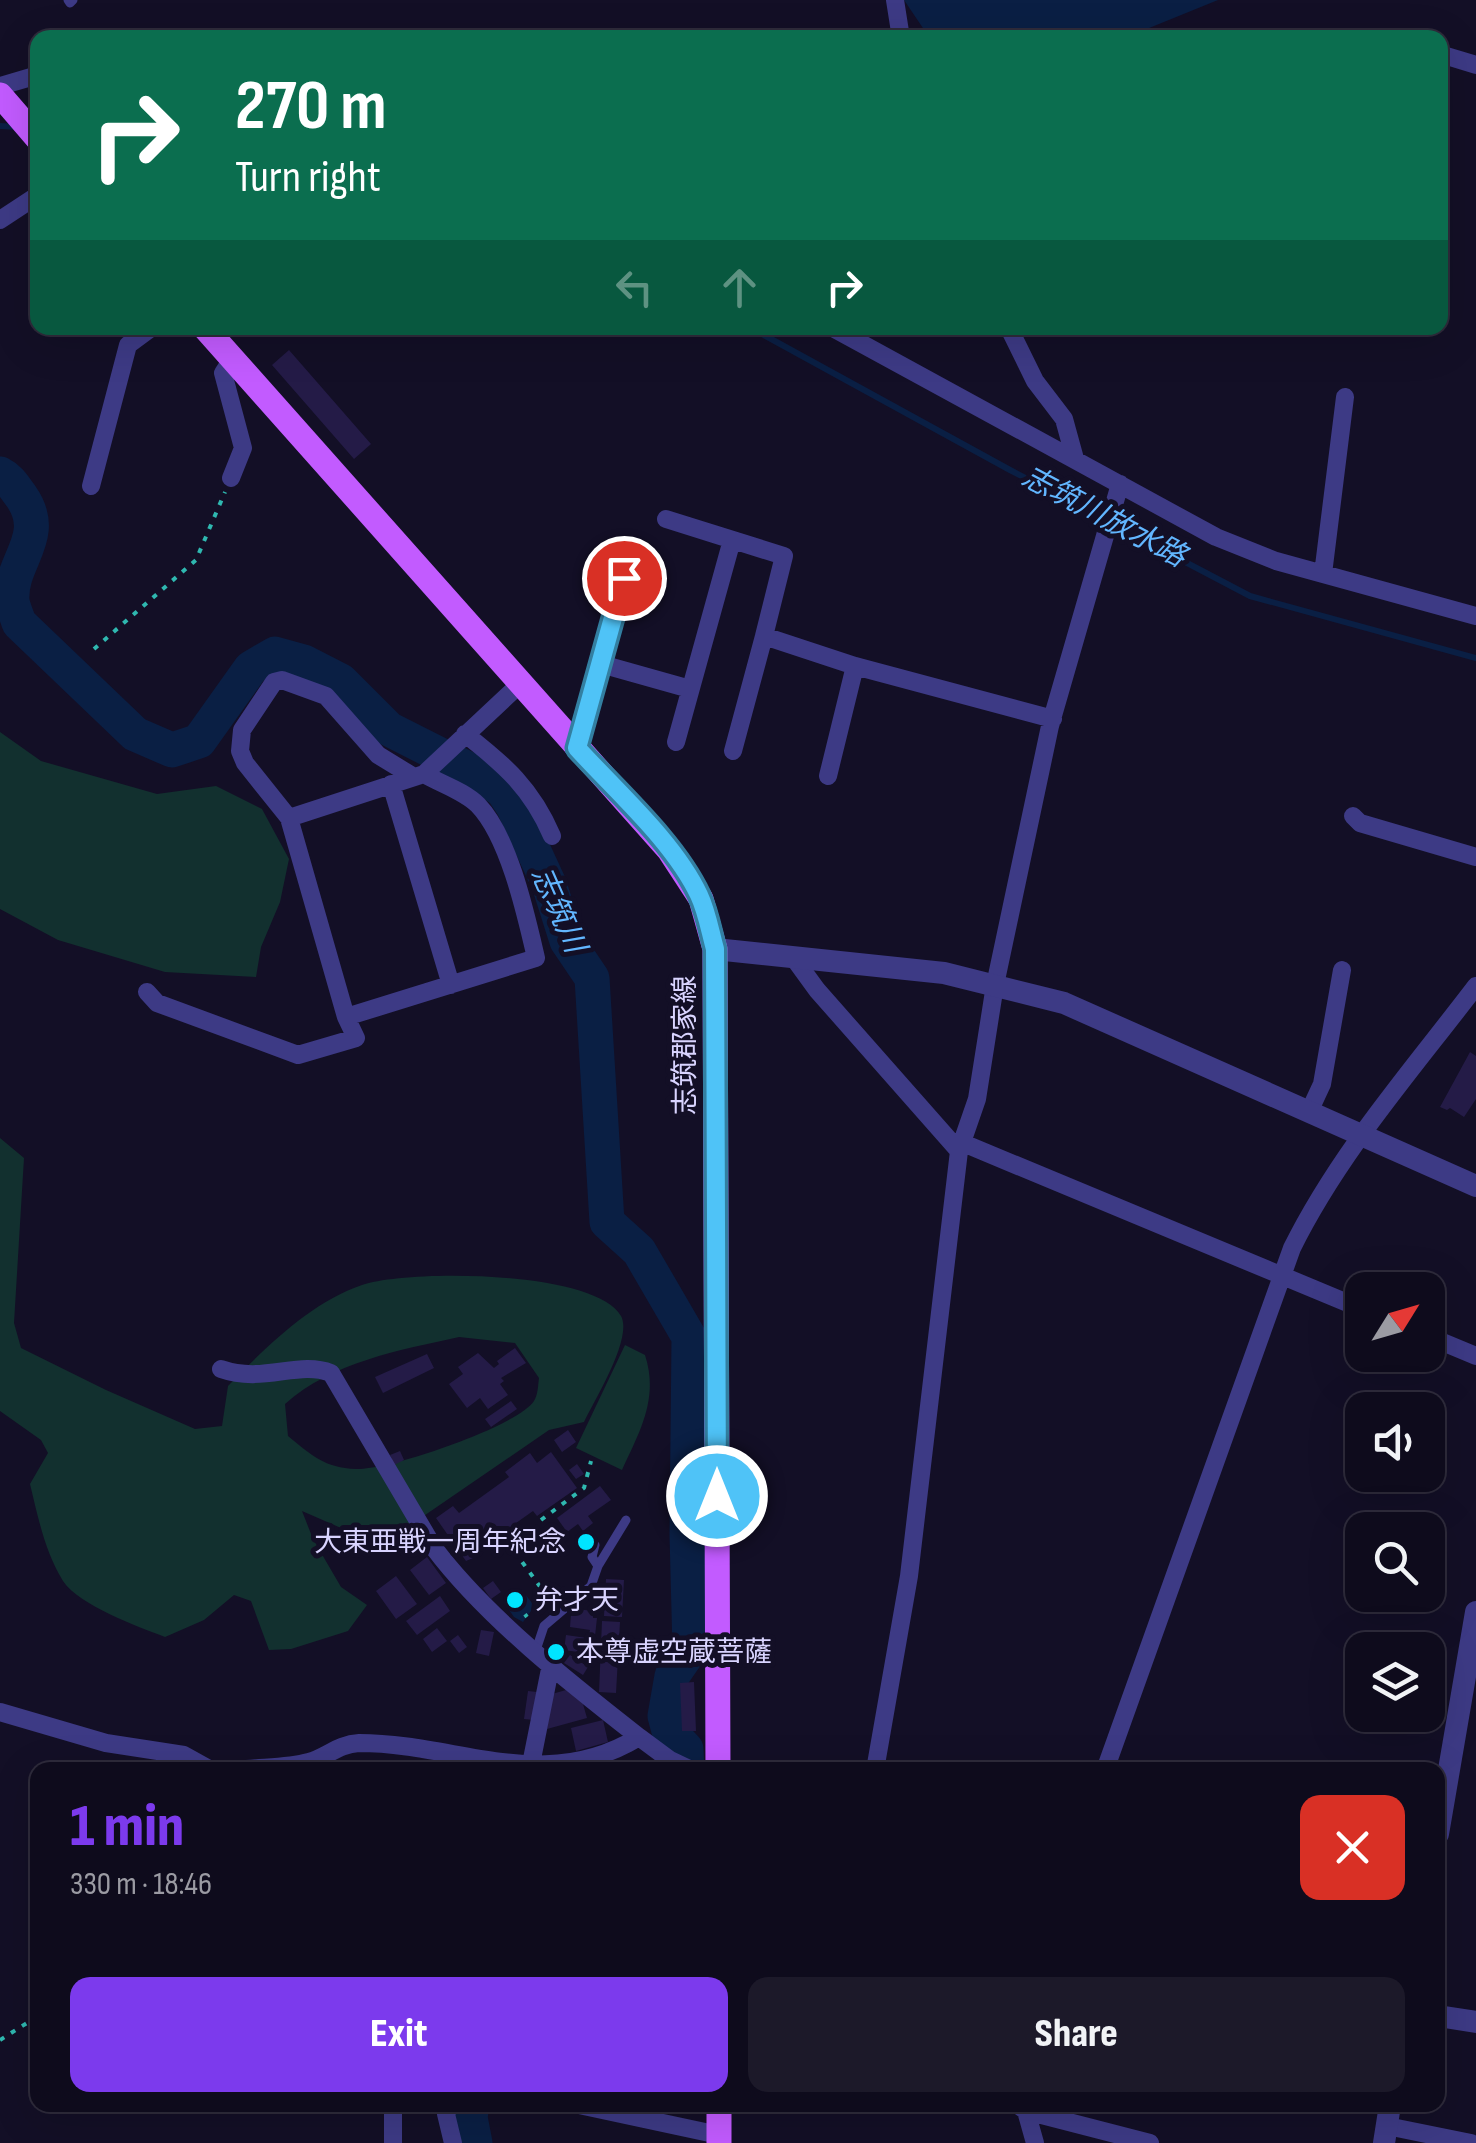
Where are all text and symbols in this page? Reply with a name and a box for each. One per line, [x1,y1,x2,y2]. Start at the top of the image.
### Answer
text: 270 m [235,65,387,149]
icon: right [70,70,200,200]
text: Turn right [235,150,381,205]
icon: left [607,260,662,315]
icon: ahead [712,260,767,315]
icon: right [817,260,872,315]
water label: 志筑川放水路 [1016,459,1195,577]
pin [582,536,667,621]
icon: arrive [597,551,652,606]
water label: 志筑川 [523,862,594,961]
street label: 志筑郡家線 [669,975,702,1115]
north arrow [1345,1272,1445,1372]
map controls [1345,1272,1445,1732]
button: sound [1345,1392,1445,1492]
position arrow [665,1444,769,1548]
button: search [1345,1512,1445,1612]
place label: 大東亜戦一周年紀念 [314,1526,566,1559]
marker: 大東亜戦一周年紀念 [575,1531,597,1553]
place label: 弁才天 [535,1584,619,1617]
marker: 弁才天 [504,1589,526,1611]
button: layers [1345,1632,1445,1732]
place label: 本尊虚空蔵菩薩 [576,1636,772,1669]
marker: 本尊虚空蔵菩薩 [545,1641,567,1663]
text: 1 min [70,1791,184,1863]
button: close [1300,1795,1405,1900]
text: 330 m · 18:46 [70,1865,212,1904]
button: Exit [70,1977,728,2092]
button: Share [748,1977,1405,2092]

